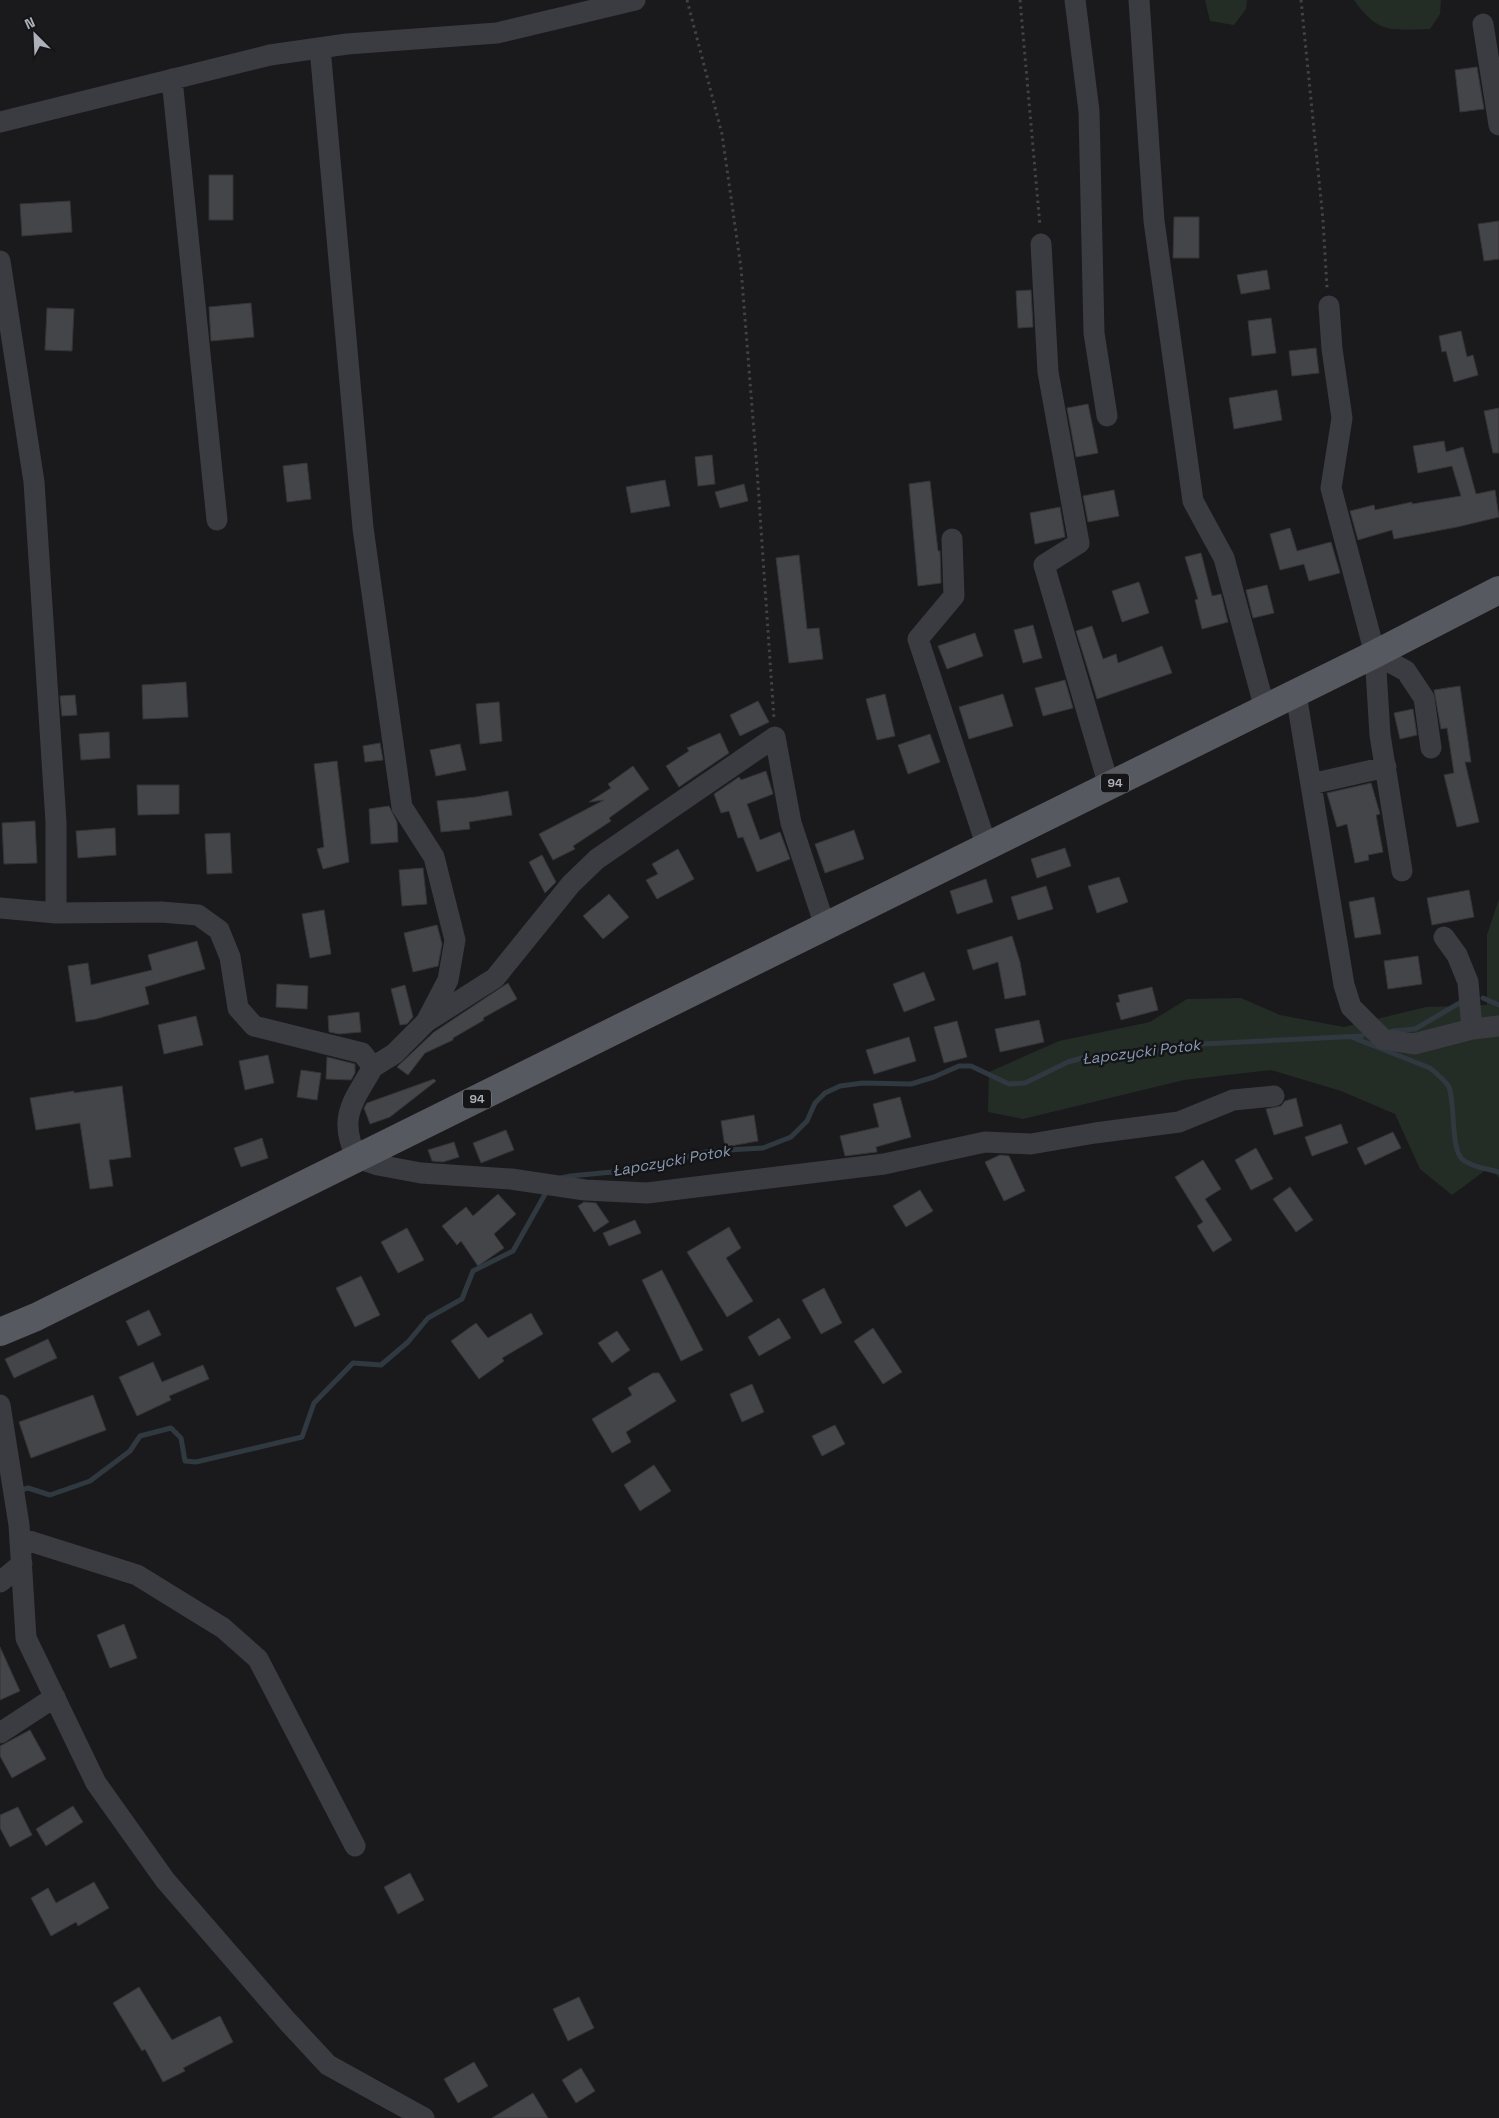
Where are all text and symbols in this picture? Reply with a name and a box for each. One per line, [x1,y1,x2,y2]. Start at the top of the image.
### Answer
north arrow [10,10,60,60]
text: N [22,13,38,33]
road number: 94 [1101,774,1129,792]
water label: Łapczycki Potok [1081,1035,1203,1068]
road number: 94 [463,1090,491,1108]
water label: Łapczycki Potok [611,1140,733,1180]

